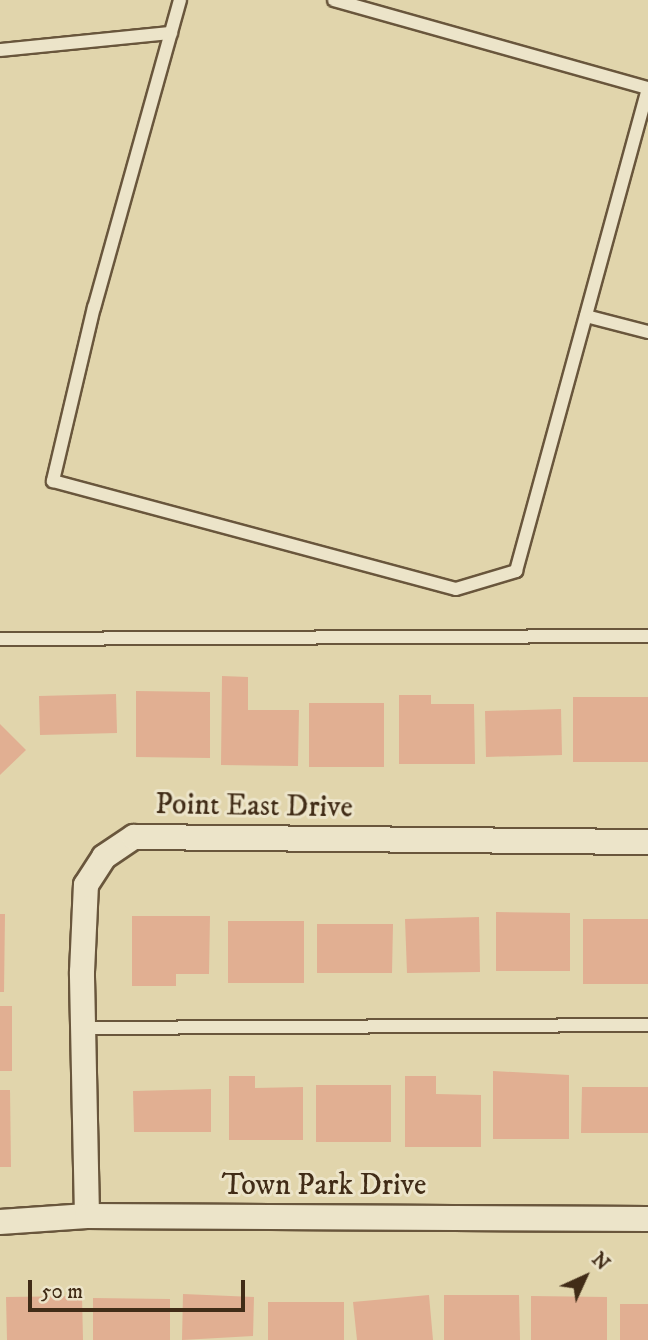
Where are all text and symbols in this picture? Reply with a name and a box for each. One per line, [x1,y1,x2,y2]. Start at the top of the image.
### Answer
street label: Point East Drive [155,787,353,827]
street label: Town Park Drive [222,1168,426,1204]
north arrow [550,1242,620,1312]
text: N [587,1248,614,1275]
scale bar [32,1266,248,1310]
text: 50 m [41,1279,83,1305]

